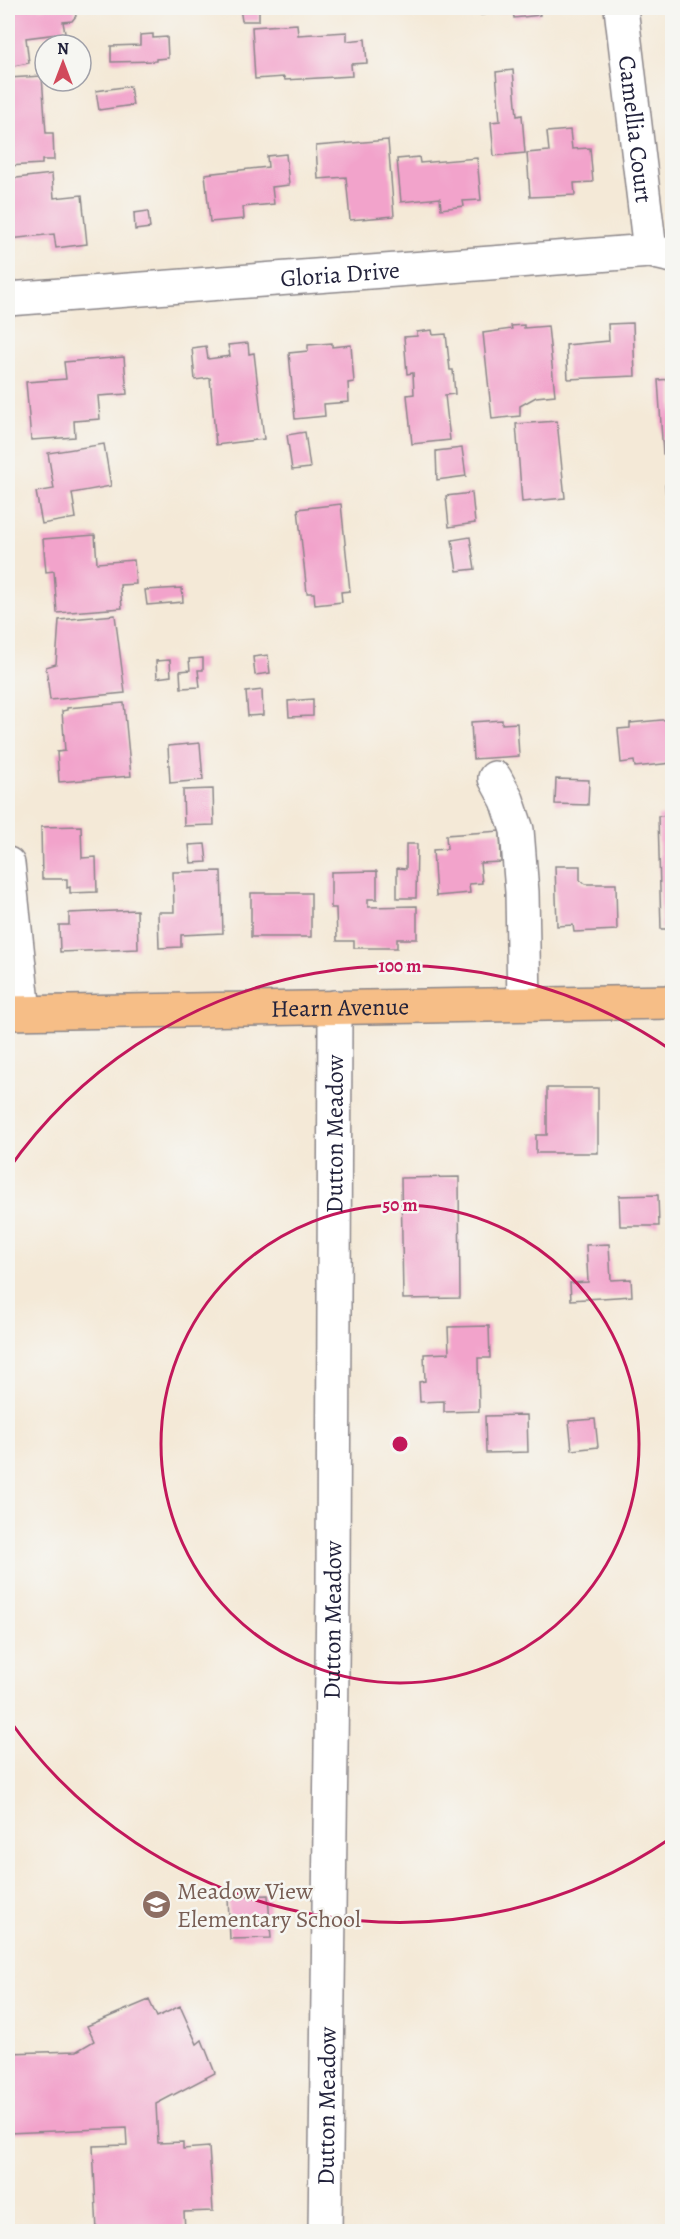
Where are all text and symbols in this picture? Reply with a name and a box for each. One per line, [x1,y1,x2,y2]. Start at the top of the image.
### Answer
north arrow [33,33,93,93]
text: N [57,38,69,60]
street label: Camellia Court [611,54,660,205]
street label: Gloria Drive [279,254,401,295]
text: 100 m [379,954,421,978]
street label: Hearn Avenue [271,990,409,1025]
street label: Dutton Meadow [318,1055,351,1213]
text: 50 m [383,1193,417,1217]
centre of rings [390,1434,410,1454]
street label: Dutton Meadow [316,1541,349,1700]
place label: Meadow View Elementary School [177,1875,361,1935]
school or university icon: Meadow View Elementary School [140,1889,172,1921]
street label: Dutton Meadow [310,2026,344,2186]

